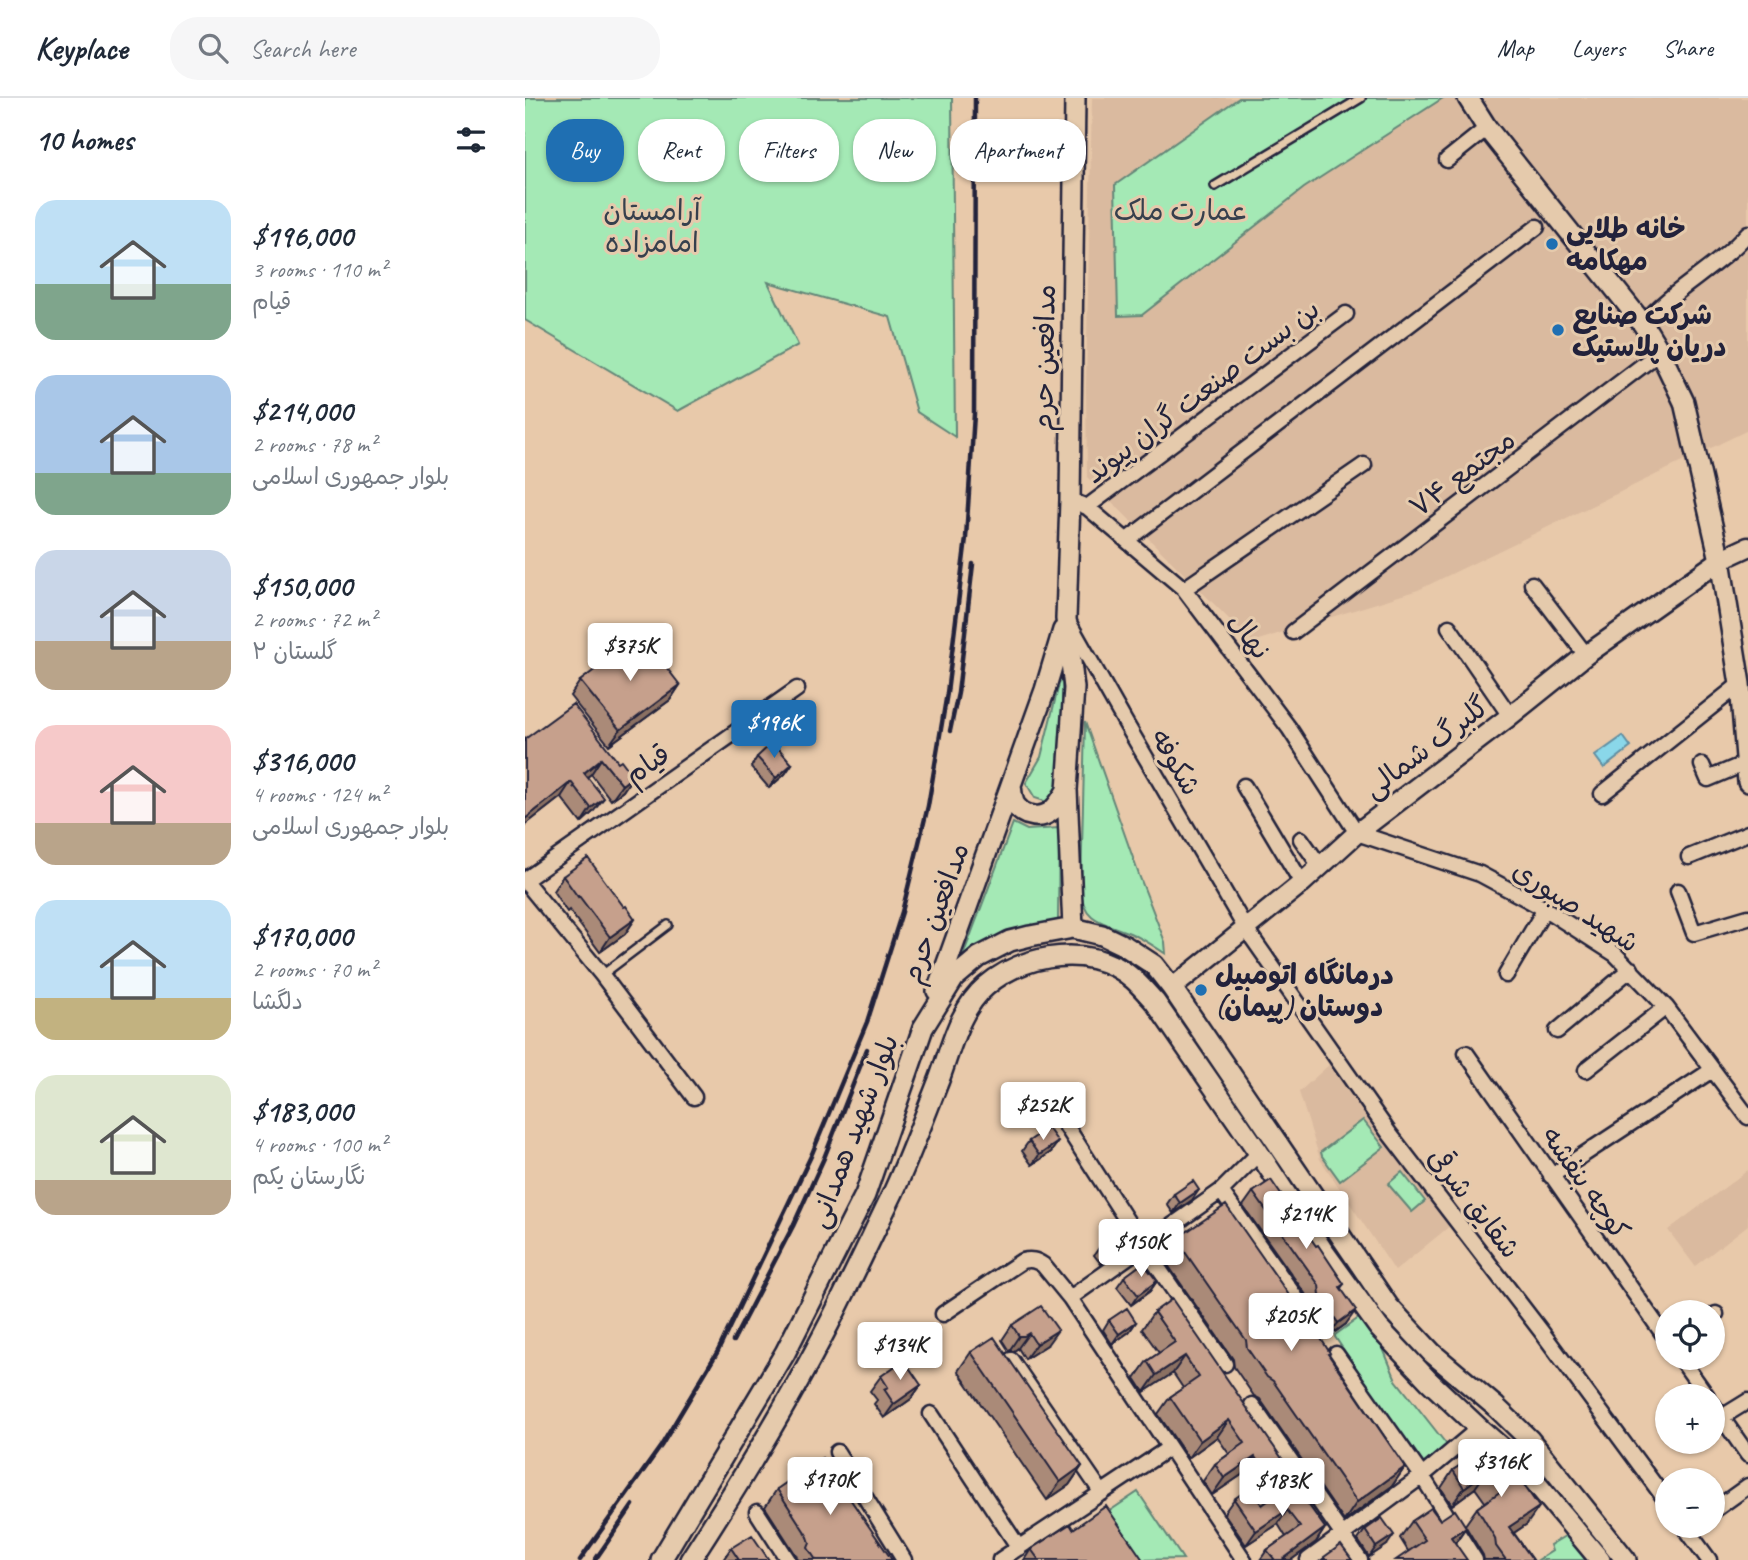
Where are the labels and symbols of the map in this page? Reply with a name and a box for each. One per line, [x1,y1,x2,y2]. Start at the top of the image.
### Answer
park label: آرامستان امامزاده [603,193,702,260]
park label: عمارت ملک [1114,193,1248,228]
place label: خانه طلایی مهکامه [1566,211,1686,278]
marker: خانه طلایی مهکامه [1544,236,1560,252]
street label: مدافعین حرم [1025,284,1067,432]
street label: بن بست صنعت گران پیوند [1078,291,1327,492]
place label: شرکت صنایع دریان پلاستیک [1572,297,1727,364]
marker: شرکت صنایع دریان پلاستیک [1550,322,1566,338]
street label: مجتمع ۷۴ [1402,422,1523,526]
street label: نهال [1220,605,1280,667]
pin: $375K [581,624,679,683]
street label: گلبرگ شمالی [1356,688,1496,806]
pin: $196K [725,700,823,760]
street label: شکوفه [1143,723,1209,801]
street label: قیام [617,736,679,795]
street label: مدافعین حرم [893,838,980,990]
street label: شهید صبوری [1506,852,1646,960]
place label: درمانگاه اتومبیل دوستان (پیمان) [1215,957,1394,1024]
marker: درمانگاه اتومبیل دوستان (پیمان) [1193,982,1209,998]
street label: بلوار شهید همدانی [800,1029,906,1233]
pin: $252K [994,1082,1092,1142]
street label: کوچه بنفشه [1534,1119,1638,1247]
street label: شقایق شرقی [1420,1141,1528,1265]
pin: $214K [1257,1192,1355,1251]
pin: $150K [1092,1220,1190,1279]
pin: $205K [1242,1294,1340,1353]
pin: $134K [851,1322,949,1382]
pin: $316K [1452,1440,1550,1499]
pin: $170K [781,1458,879,1517]
pin: $183K [1233,1458,1331,1518]

